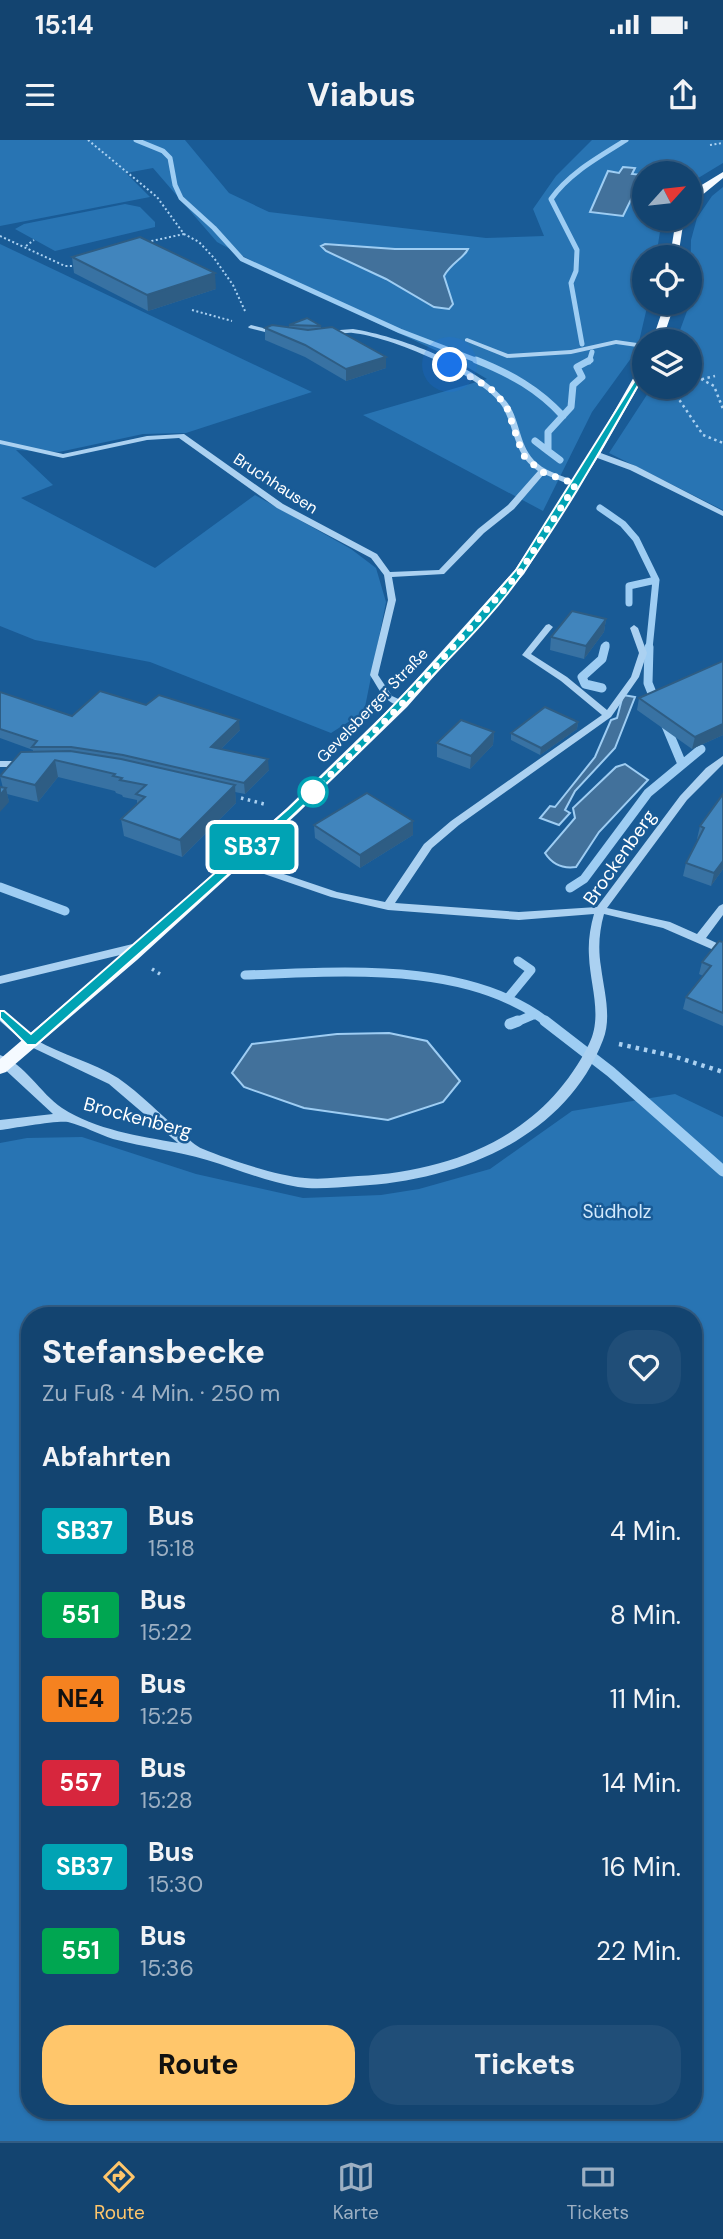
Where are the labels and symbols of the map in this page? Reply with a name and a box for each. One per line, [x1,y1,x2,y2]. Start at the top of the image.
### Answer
north arrow [632,161,702,231]
your location [432,347,467,382]
street label: Bruchhausen [230,448,322,518]
street label: Gevelsberger Straße [312,643,433,767]
unlabelled marker [298,777,328,807]
street label: Brockenberg [577,804,662,910]
line badge: SB37 [203,824,301,870]
street label: Brockenberg [81,1091,195,1144]
park label: Südholz [583,1199,651,1224]

